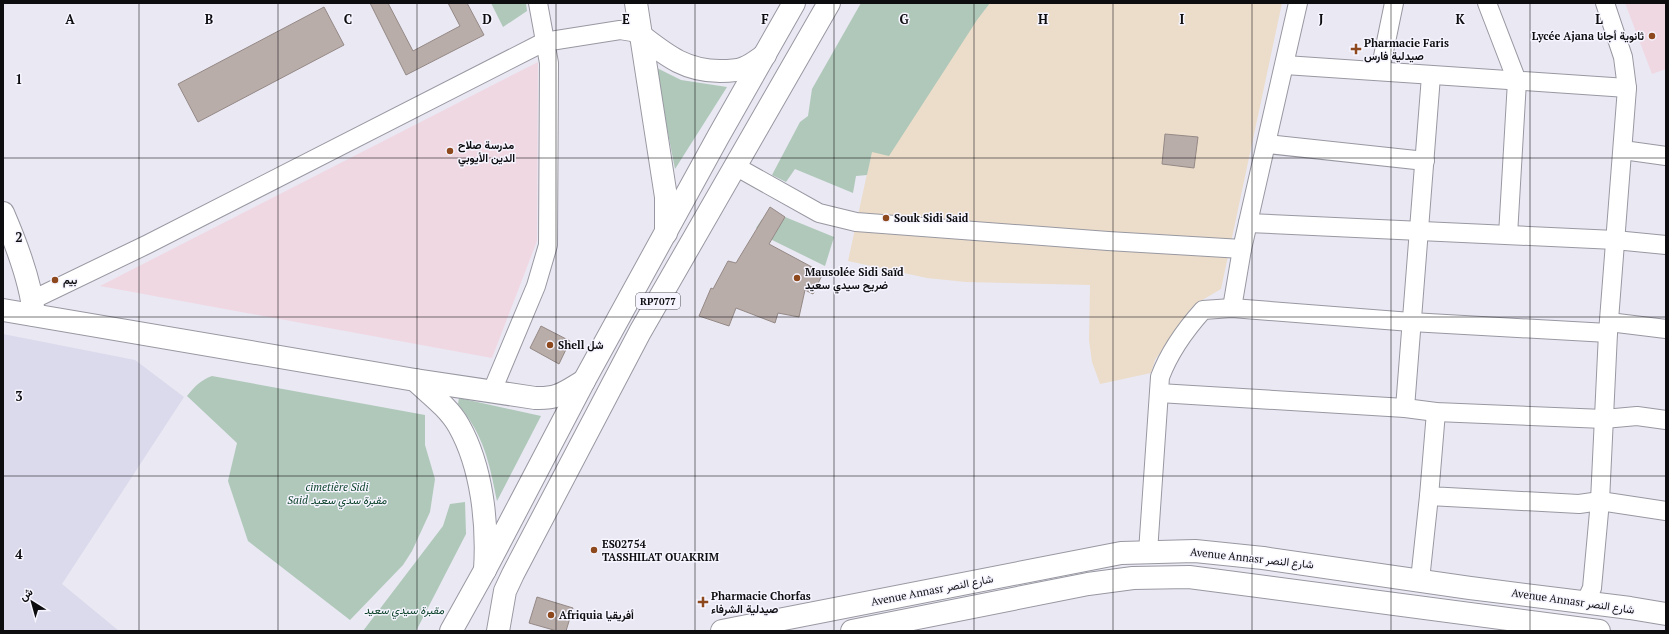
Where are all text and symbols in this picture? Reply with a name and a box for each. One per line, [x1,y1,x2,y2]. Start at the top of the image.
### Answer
text: A [65,10,75,28]
text: B [205,10,213,28]
text: C [344,10,352,28]
text: D [482,10,492,28]
text: E [622,10,630,28]
text: F [761,10,769,28]
text: G [899,10,909,28]
text: H [1038,10,1048,28]
text: I [1180,10,1185,28]
text: J [1319,10,1324,28]
text: K [1455,10,1465,28]
text: L [1595,10,1603,28]
place label: Lycée Ajana ثانوية أجانا [1532,29,1644,43]
marker: Lycée Ajana ثانوية أجانا [1647,31,1657,41]
place label: Pharmacie Faris صيدلية فارس [1364,36,1449,63]
marker: Pharmacie Faris صيدلية فارس [1351,44,1361,54]
text: 1 [15,70,23,88]
place label: مدرسة صلاح الدين الأيوبي [458,138,515,167]
marker: مدرسة صلاح الدين الأيوبي [445,146,455,156]
place label: Souk Sidi Said [894,211,969,225]
marker: Souk Sidi Said [881,213,891,223]
text: 2 [15,228,23,246]
place label: Mausolée Sidi Saïd ضريح سيدي سعيد [805,265,904,294]
place label: بيم [63,273,77,288]
marker: Mausolée Sidi Saïd ضريح سيدي سعيد [792,273,802,283]
marker: بيم [50,275,60,285]
road number: RP7077 [636,293,680,309]
place label: Shell شل [558,338,604,352]
marker: Shell شل [545,340,555,350]
text: 3 [15,387,23,405]
park label: cimetière Sidi Said مقبرة سدي سعيد [287,480,387,509]
place label: ES02754 TASSHILAT OUAKRIM [602,537,720,564]
text: 4 [15,545,23,563]
marker: ES02754 TASSHILAT OUAKRIM [589,545,599,555]
street label: Avenue Annasr شارع النصر [1189,545,1315,572]
street label: Avenue Annasr شارع النصر [870,571,995,610]
north arrow [12,582,52,622]
text: ش [16,584,35,604]
street label: Avenue Annasr شارع النصر [1510,585,1636,618]
place label: Pharmacie Chorfas صيدلية الشرفاء [711,589,811,616]
marker: Pharmacie Chorfas صيدلية الشرفاء [698,597,708,607]
park label: مقبرة سيدي سعيد [364,603,444,619]
place label: Afriquia أفريقيا [559,608,634,622]
marker: Afriquia أفريقيا [546,610,556,620]

